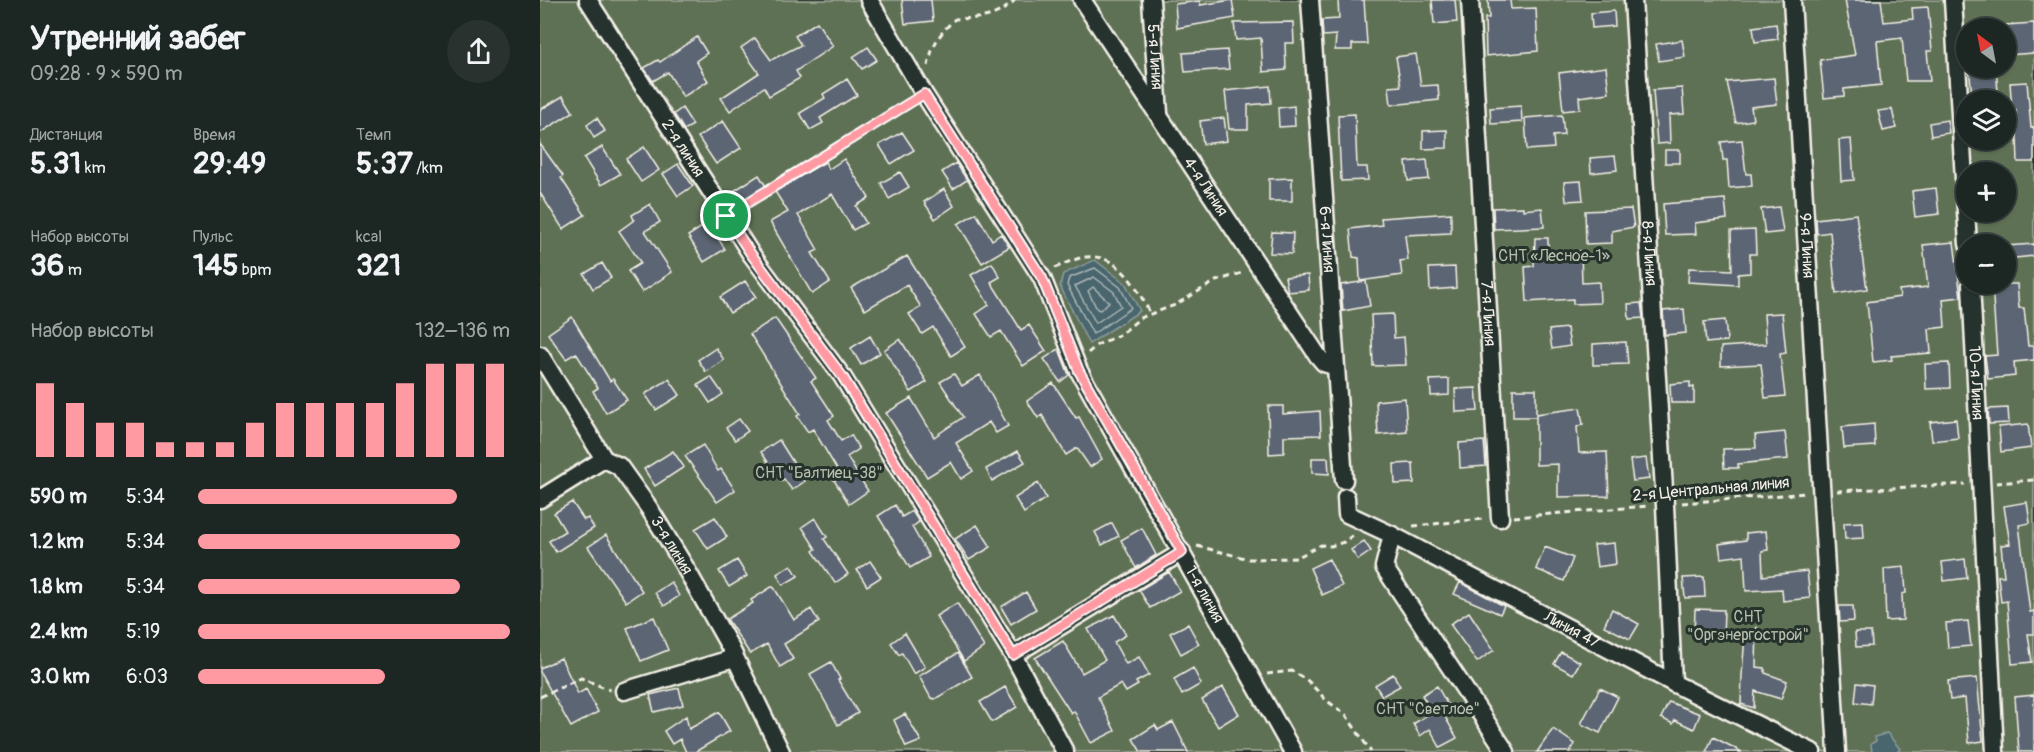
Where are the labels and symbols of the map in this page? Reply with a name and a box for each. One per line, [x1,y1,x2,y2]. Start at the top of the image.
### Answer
north arrow [1956,18,2016,78]
street label: 5-я Линия [1143,23,1167,90]
street label: 2-я линия [657,115,709,181]
street label: 4-я Линия [1179,153,1232,220]
pin [700,190,751,241]
street label: 6-я Линия [1315,206,1339,273]
street label: 9-я Линия [1795,212,1819,279]
street label: 8-я Линия [1637,220,1661,287]
park label: СНТ «Лесное-1» [1498,246,1610,266]
street label: 7-я Линия [1476,280,1500,347]
street label: 10-я Линия [1964,345,1988,421]
park label: СНТ "Балтиец-38" [755,463,883,483]
street label: 2-я Центральная линия [1632,472,1790,506]
street label: 3-я линия [646,512,697,578]
street label: 1-я линия [1181,563,1229,627]
street label: Линия 47 [1540,606,1604,653]
park label: СНТ "Оргэнергострой" [1687,607,1809,645]
park label: СНТ "Светлое" [1376,699,1480,719]

